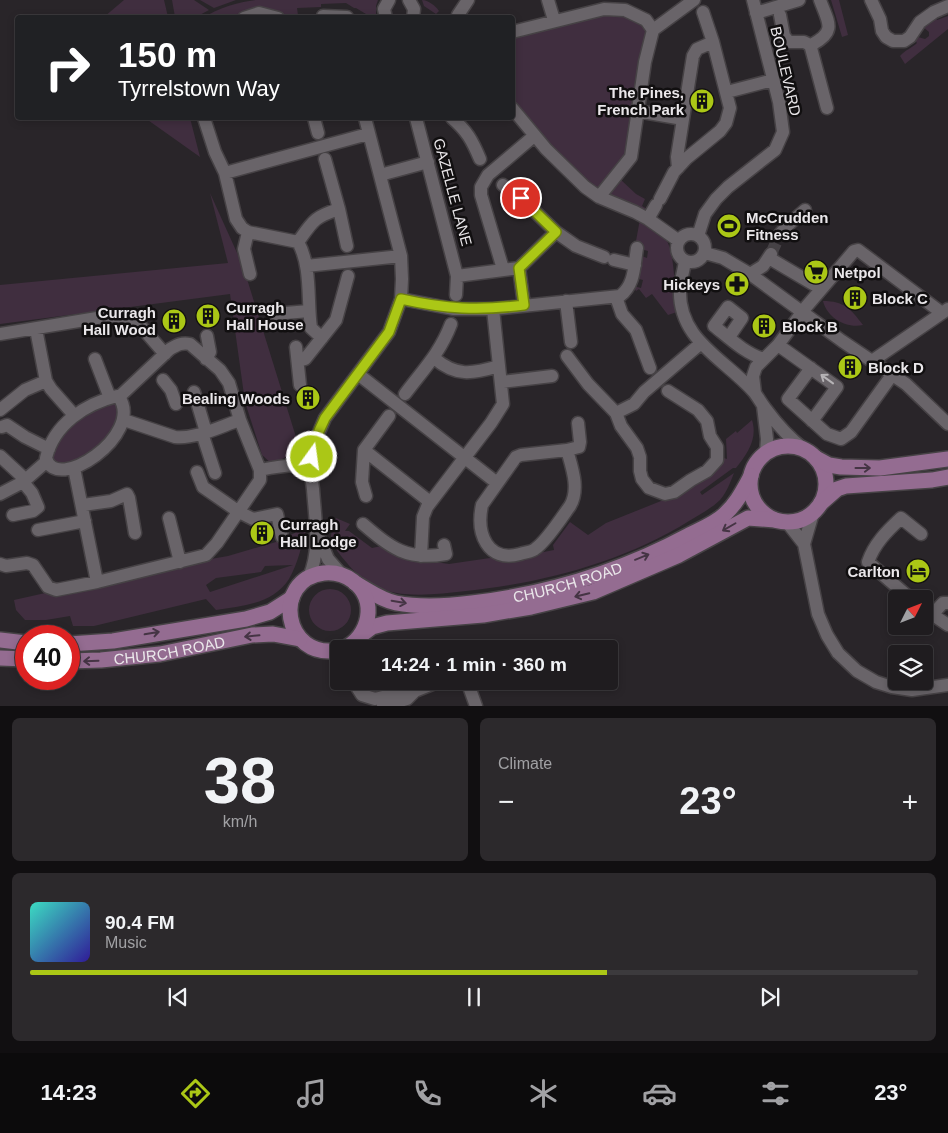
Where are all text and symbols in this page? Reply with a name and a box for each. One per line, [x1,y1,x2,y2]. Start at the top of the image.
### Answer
street label: BOULEVARD [767,25,805,118]
icon: right [35,35,100,100]
text: 150 m [118,35,217,74]
text: Tyrrelstown Way [118,76,280,101]
place label: The Pines, French Park [597,84,685,118]
building icon: The Pines, French Park [689,88,715,114]
street label: GAZELLE LANE [430,136,476,248]
pin [500,177,542,219]
icon: arrive [507,184,535,212]
place label: McCrudden Fitness [746,209,829,243]
sports icon: McCrudden Fitness [716,213,742,239]
supermarket icon: Netpol [803,259,829,285]
place label: Netpol [834,264,881,281]
pharmacy icon: Hickeys [724,271,750,297]
place label: Hickeys [663,276,720,293]
building icon: Block C [842,285,868,311]
place label: Block C [872,290,928,307]
place label: Curragh Hall House [226,299,304,333]
building icon: Curragh Hall House [195,303,221,329]
place label: Curragh Hall Wood [83,304,156,338]
building icon: Curragh Hall Wood [161,308,187,334]
building icon: Block B [751,313,777,339]
place label: Block B [782,318,838,335]
building icon: Block D [837,354,863,380]
place label: Block D [868,359,924,376]
one-way arrow [821,374,834,385]
building icon: Bealing Woods [295,385,321,411]
place label: Bealing Woods [182,390,290,407]
position arrow [285,430,337,482]
one-way arrow [854,463,871,473]
place label: Curragh Hall Lodge [280,516,357,550]
building icon: Curragh Hall Lodge [249,520,275,546]
one-way arrow [722,523,736,533]
one-way arrow [634,552,649,561]
street label: CHURCH ROAD [511,558,624,605]
hotel icon: Carlton [905,558,931,584]
place label: Carlton [848,563,900,580]
north arrow [888,590,932,635]
map controls [888,590,933,690]
one-way arrow [574,591,590,600]
one-way arrow [391,598,407,608]
speed limit sign: 40 [15,625,80,690]
one-way arrow [143,628,159,638]
one-way arrow [244,631,260,641]
street label: CHURCH ROAD [113,632,226,667]
button: layers [888,645,933,690]
text: 14:24 · 1 min · 360 m [381,654,567,675]
one-way arrow [84,656,100,665]
text: 38 [204,744,276,817]
text: Climate [498,755,552,772]
text: 23° [679,780,737,822]
text: − [498,786,514,817]
text: + [902,786,918,817]
text: km/h [223,813,257,830]
text: 90.4 FM [105,912,175,933]
text: Music [105,934,147,951]
icon: previous [164,983,192,1011]
icon: pause [460,983,488,1011]
icon: next [756,983,784,1011]
icon: directions [178,1076,213,1111]
icon: music [294,1076,329,1111]
icon: phone [410,1076,445,1111]
icon: climate [526,1076,561,1111]
icon: car [642,1076,677,1111]
icon: filters [758,1076,793,1111]
text: 14:23 [41,1080,97,1105]
text: 23° [874,1080,907,1105]

